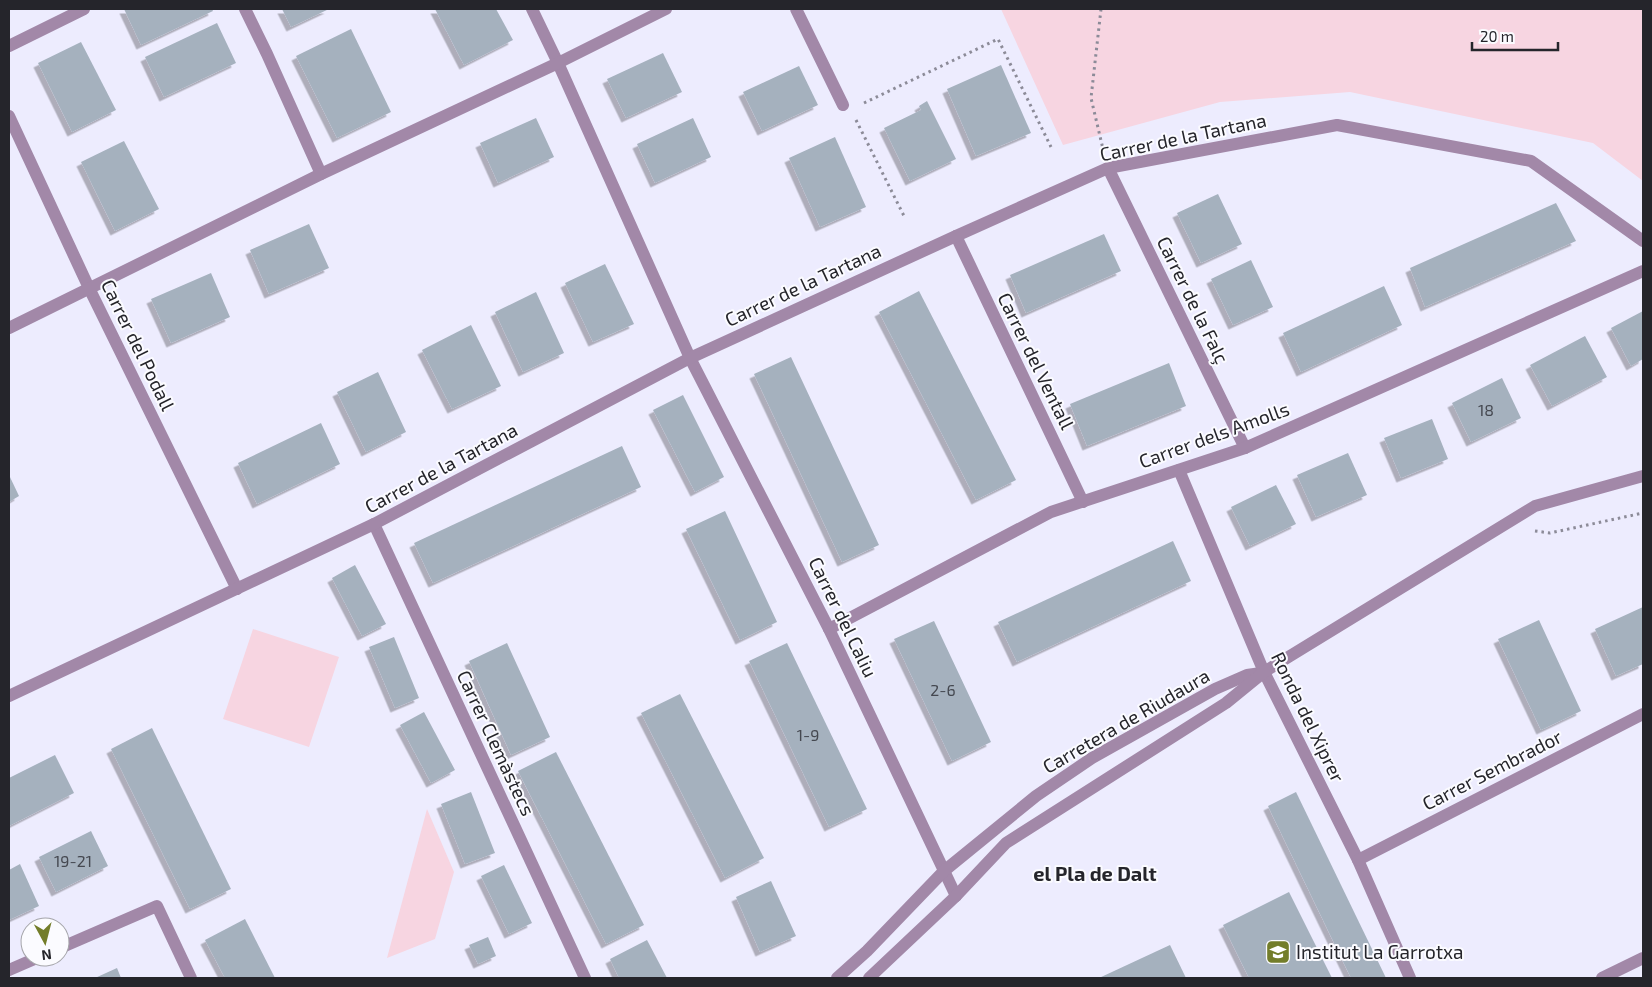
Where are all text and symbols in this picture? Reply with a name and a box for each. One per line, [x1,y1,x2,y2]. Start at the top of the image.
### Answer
scale bar [1472,20,1558,52]
text: 20 m [1480,27,1514,45]
street label: Carrer de la Tartana [1098,108,1268,165]
street label: Carrer de la Falç [1152,232,1234,368]
street label: Carrer de la Tartana [721,238,884,331]
street label: Carrer del Podall [97,276,180,414]
street label: Carrer del Ventall [993,289,1080,433]
street label: Carrer dels Amolls [1136,397,1292,472]
house number: 18 [1478,400,1494,419]
street label: Carrer de la Tartana [361,418,521,518]
street label: Carrer del Caliu [804,553,882,681]
street label: Ronda del Xiprer [1267,648,1350,786]
street label: Carretera de Riudaura [1038,663,1213,778]
street label: Carrer Clemàstecs [453,666,540,819]
house number: 2-6 [930,680,956,699]
street label: Carrer Sembrador [1418,724,1566,815]
house number: 1-9 [797,725,819,744]
house number: 19-21 [54,851,92,870]
district label: el Pla de Dalt [1033,861,1157,885]
north arrow [20,917,70,967]
school or university icon: Institut La Garrotxa [1265,939,1291,965]
place label: Institut La Garrotxa [1296,940,1463,963]
text: N [41,946,53,964]

